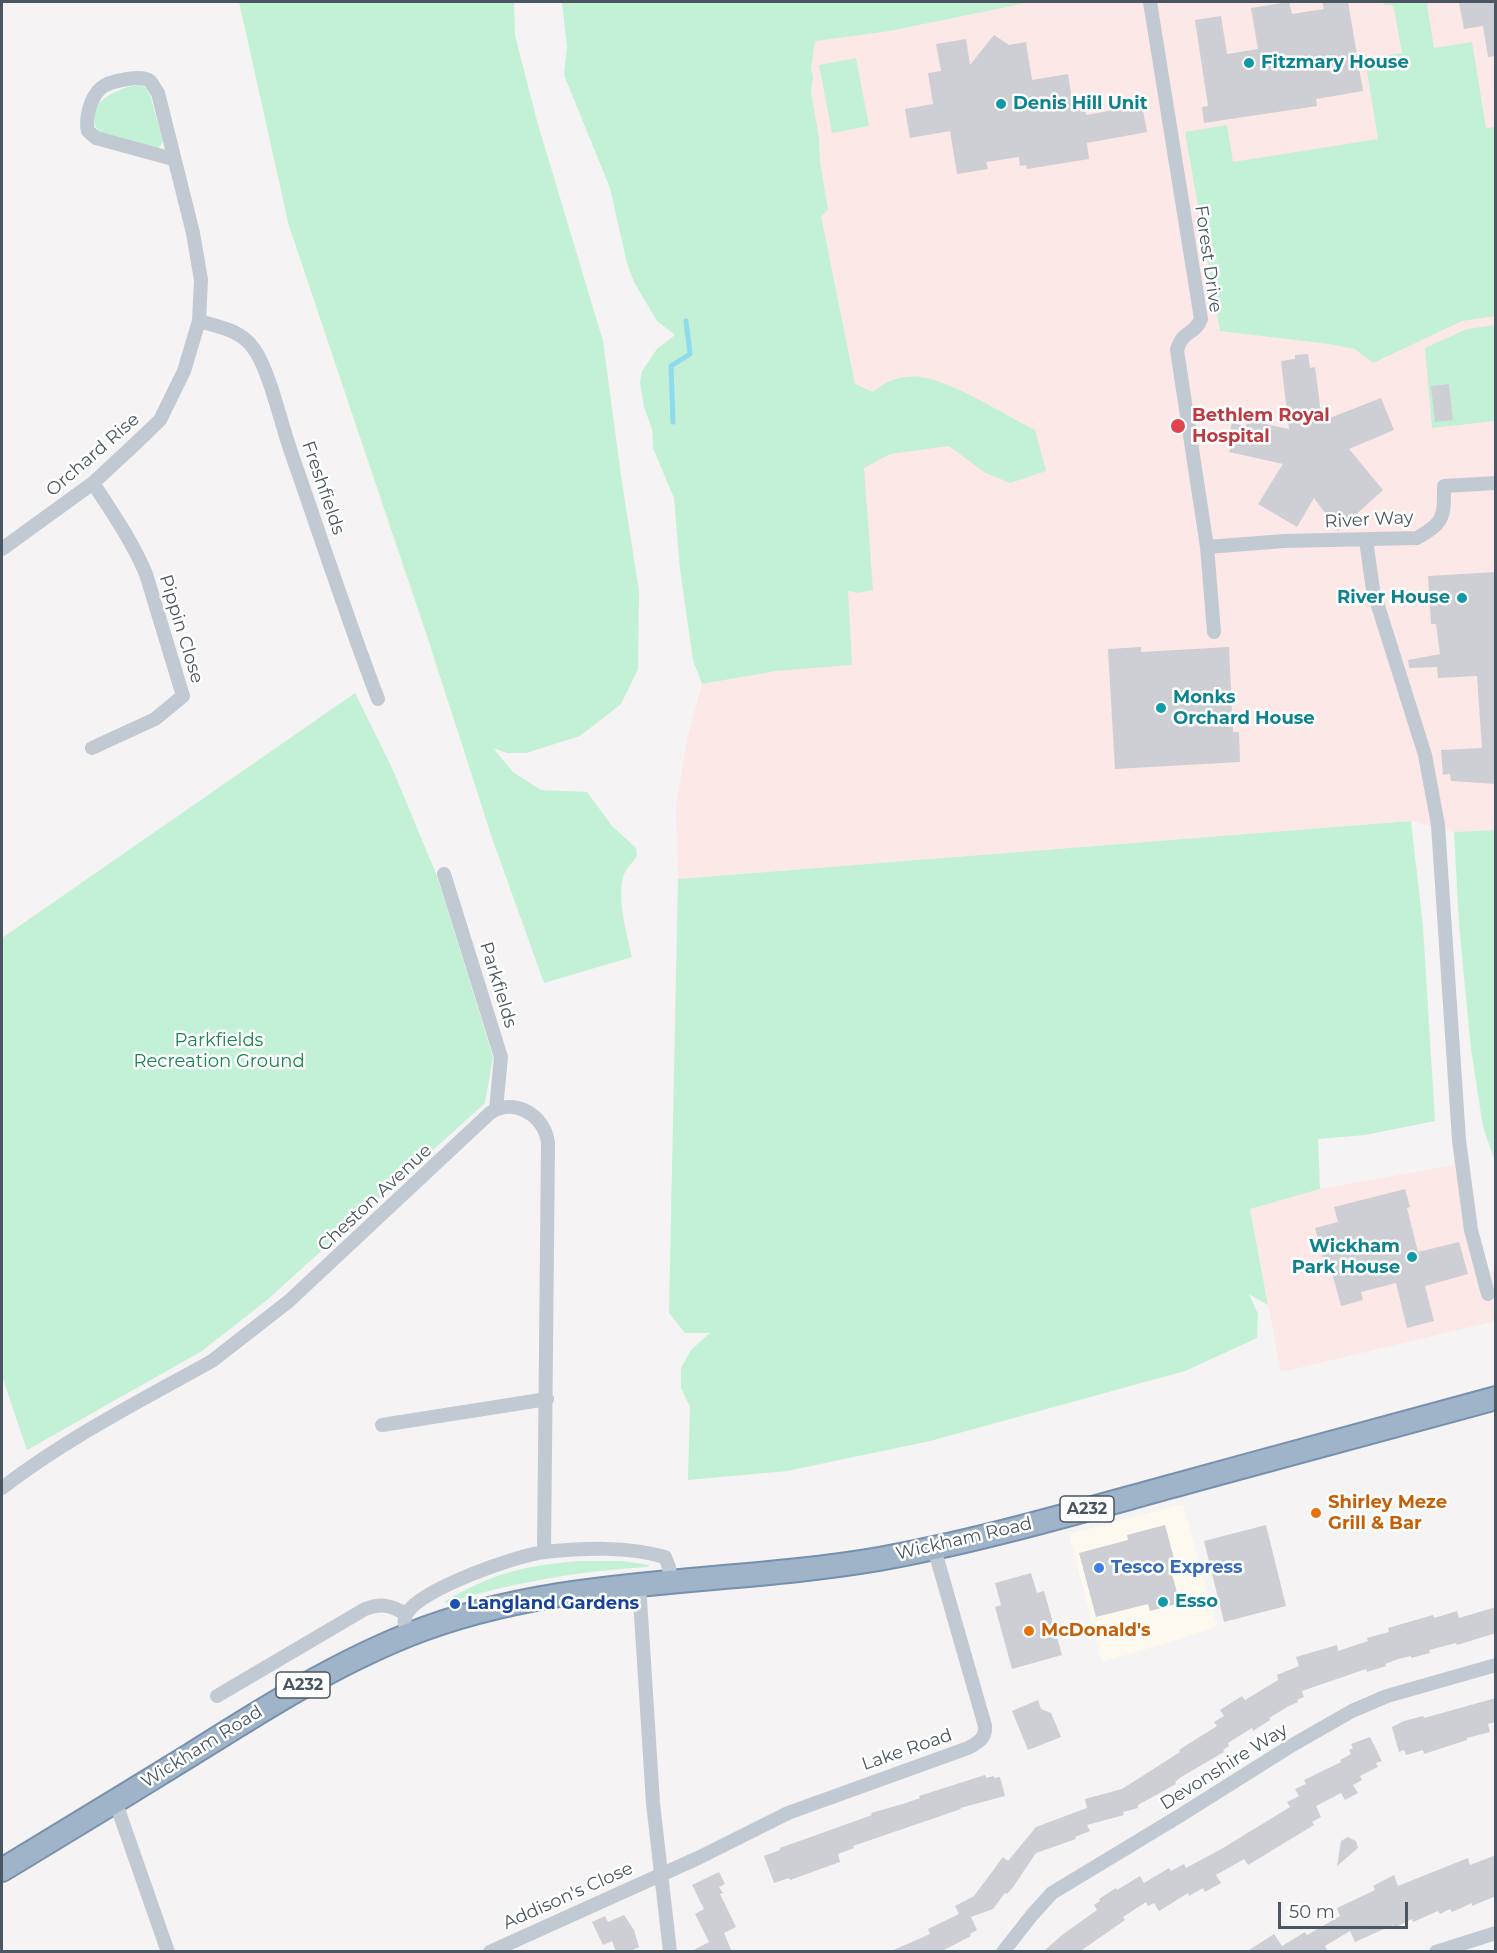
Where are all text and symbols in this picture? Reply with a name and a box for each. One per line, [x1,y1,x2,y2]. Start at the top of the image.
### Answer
place label: Fitzmary House [1261,52,1409,74]
marker: Fitzmary House [1242,56,1256,70]
place label: Denis Hill Unit [1013,93,1147,115]
marker: Denis Hill Unit [994,97,1008,111]
street label: Forest Drive [1190,204,1226,314]
place label: Bethlem Royal Hospital [1192,405,1330,448]
street label: Orchard Rise [42,409,144,501]
marker: Bethlem Royal Hospital [1169,417,1187,435]
street label: Freshfields [297,438,349,538]
street label: River Way [1324,507,1414,533]
street label: Pippin Close [154,572,208,686]
place label: River House [1337,587,1450,609]
marker: River House [1455,591,1469,605]
place label: Monks Orchard House [1173,687,1315,730]
marker: Monks Orchard House [1154,701,1168,715]
street label: Parkfields [475,939,521,1031]
park label: Parkfields Recreation Ground [133,1030,305,1072]
street label: Cheston Avenue [314,1140,436,1256]
place label: Wickham Park House [1292,1236,1400,1278]
marker: Wickham Park House [1405,1250,1419,1264]
place label: Shirley Meze Grill & Bar [1328,1492,1447,1534]
road number: A232 [1060,1496,1114,1522]
marker: Shirley Meze Grill & Bar [1309,1506,1323,1520]
street label: Wickham Road [894,1513,1034,1565]
place label: Tesco Express [1111,1557,1243,1579]
marker: Tesco Express [1092,1561,1106,1575]
place label: Esso [1175,1591,1218,1613]
place label: Langland Gardens [467,1593,639,1615]
marker: Esso [1156,1595,1170,1609]
marker: Langland Gardens [448,1597,462,1611]
place label: McDonald's [1041,1620,1151,1642]
marker: McDonald's [1022,1624,1036,1638]
road number: A232 [276,1672,330,1698]
street label: Wickham Road [137,1701,267,1793]
street label: Devonshire Way [1156,1719,1292,1815]
street label: Lake Road [859,1724,955,1776]
street label: Addison's Close [500,1858,636,1934]
scale bar [1281,1890,1412,1928]
text: 50 m [1289,1901,1335,1923]

